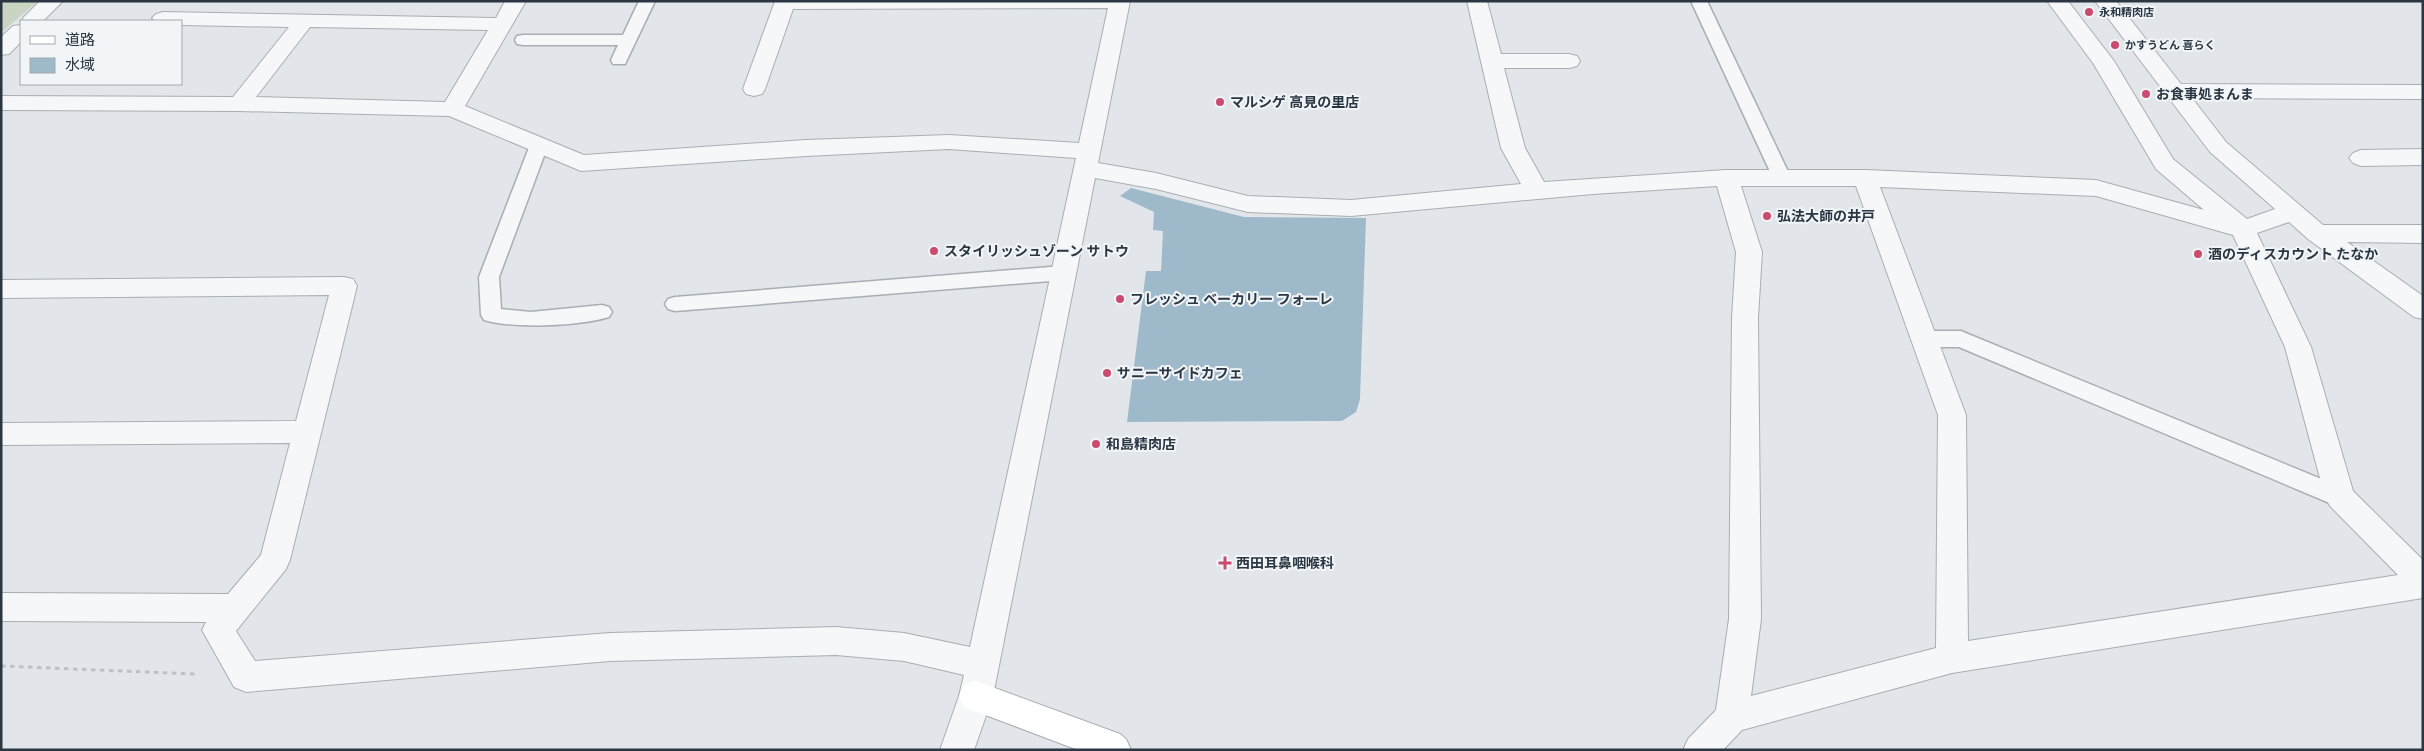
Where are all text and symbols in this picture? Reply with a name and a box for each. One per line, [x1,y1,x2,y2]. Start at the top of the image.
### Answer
marker: 永和精肉店 [2083,6,2095,18]
place label: 永和精肉店 [2099,6,2154,19]
legend [20,20,182,85]
text: 道路 [65,31,95,49]
marker: かすうどん 喜らく [2109,39,2121,51]
place label: かすうどん 喜らく [2125,39,2216,52]
text: 水域 [65,56,95,74]
place label: お食事処まんま [2156,86,2254,103]
marker: お食事処まんま [2140,88,2152,100]
place label: マルシゲ 高見の里店 [1230,94,1359,111]
marker: マルシゲ 高見の里店 [1214,96,1226,108]
place label: 弘法大師の井戸 [1777,208,1875,225]
marker: 弘法大師の井戸 [1761,210,1773,222]
place label: スタイリッシュゾーン サトウ [944,243,1129,260]
marker: スタイリッシュゾーン サトウ [928,245,940,257]
place label: 酒のディスカウント たなか [2208,246,2378,263]
marker: 酒のディスカウント たなか [2192,248,2204,260]
place label: フレッシュ ベーカリー フォーレ [1130,291,1333,308]
marker: フレッシュ ベーカリー フォーレ [1114,293,1126,305]
place label: サニーサイドカフェ [1117,365,1243,382]
marker: サニーサイドカフェ [1101,367,1113,379]
place label: 和島精肉店 [1106,436,1176,453]
marker: 和島精肉店 [1090,438,1102,450]
place label: 西田耳鼻咽喉科 [1236,555,1334,572]
marker: 西田耳鼻咽喉科 [1218,556,1232,570]

